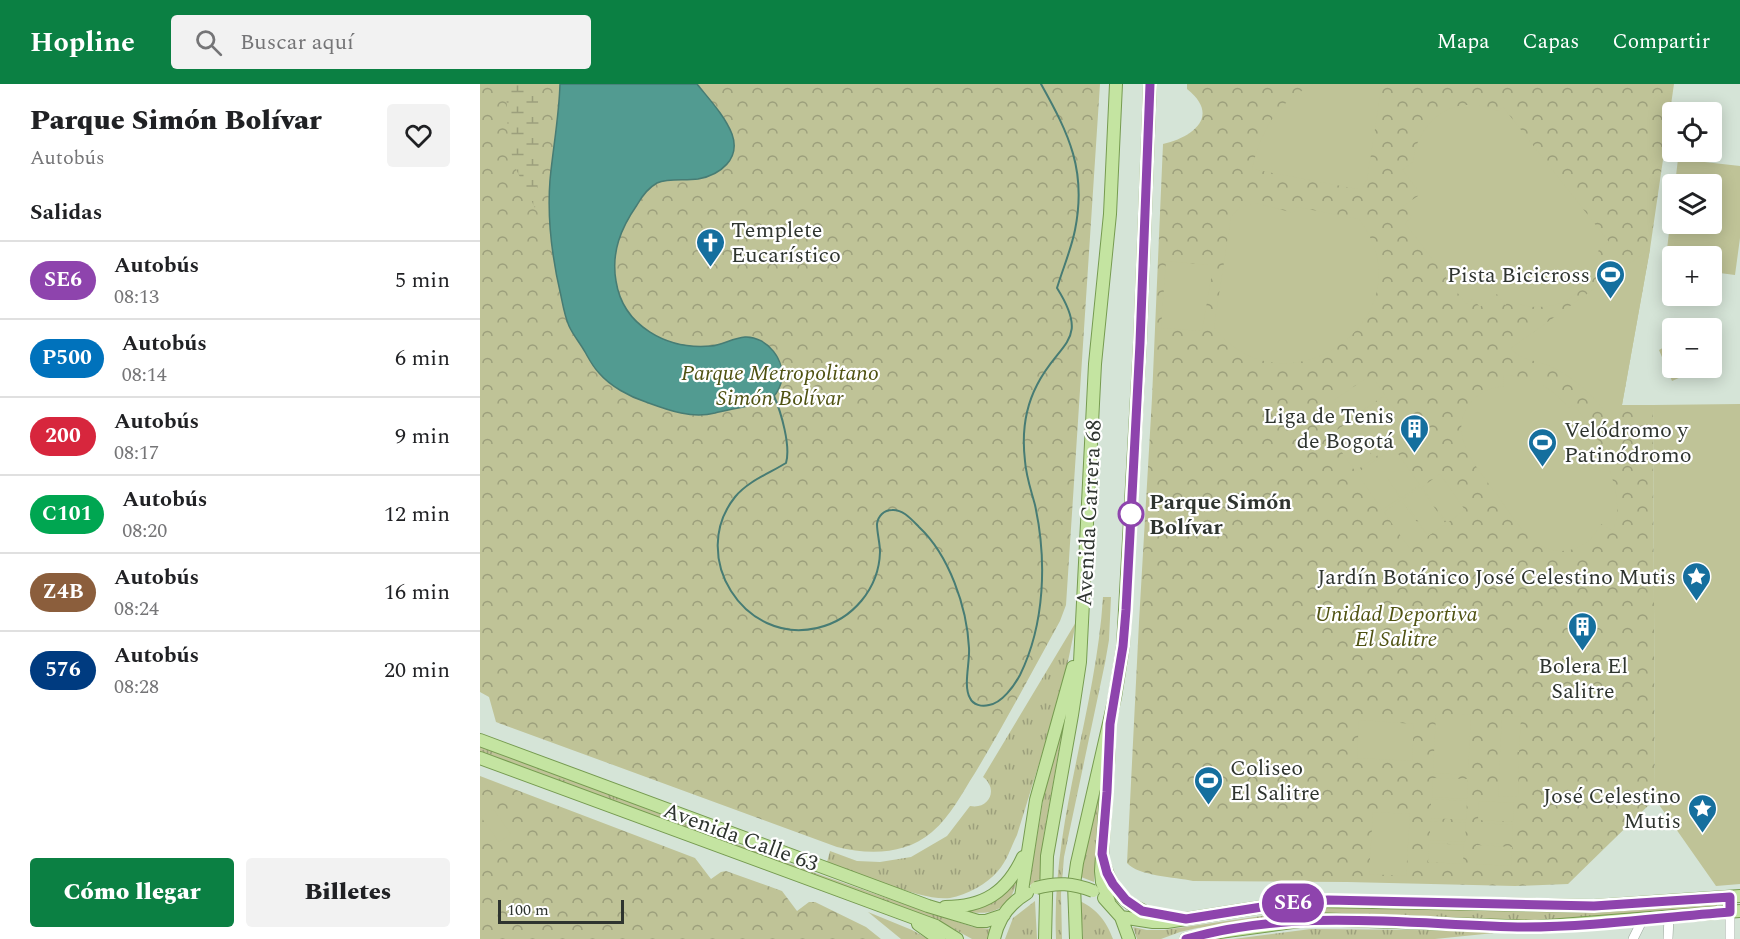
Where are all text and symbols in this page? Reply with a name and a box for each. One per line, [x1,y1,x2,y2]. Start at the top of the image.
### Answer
search box [171,15,591,69]
text: Hopline [30,21,135,64]
icon: search [192,26,225,59]
text: Buscar aquí [240,26,354,59]
text: Mapa [1437,26,1490,58]
text: Capas [1523,26,1579,58]
text: Compartir [1612,26,1710,58]
text: Parque Simón Bolívar [30,99,321,142]
map controls [1662,102,1722,378]
button: locate [1662,102,1722,162]
button: heart [387,104,450,167]
text: Autobús [30,143,105,173]
button: layers [1662,174,1722,234]
text: Salidas [30,196,102,229]
place label: Templete Eucarístico [731,214,841,272]
church icon: Templete Eucarístico [694,226,726,268]
button: + [1662,246,1722,306]
text: Autobús [114,249,199,282]
sports icon: Pista Bicicross [1595,258,1627,300]
place label: Pista Bicicross [1447,259,1590,292]
text: SE6 [44,264,82,296]
text: 5 min [395,264,450,297]
text: 08:13 [114,282,159,312]
button: − [1662,318,1722,378]
text: Autobús [122,327,207,360]
text: P500 [42,342,92,374]
text: 6 min [395,342,450,375]
park label: Parque Metropolitano Simón Bolívar [681,357,879,415]
text: 08:14 [122,360,167,390]
place label: Liga de Tenis de Bogotá [1263,400,1394,458]
text: Autobús [114,405,199,438]
building icon: Liga de Tenis de Bogotá [1399,412,1431,454]
place label: Velódromo y Patinódromo [1564,414,1692,472]
street label: Avenida Carrera 68 [1068,419,1111,607]
text: 200 [45,420,81,452]
text: 9 min [395,420,450,453]
sports icon: Velódromo y Patinódromo [1527,426,1559,468]
text: 08:17 [114,438,159,468]
text: Autobús [122,483,207,516]
place label: Parque Simón Bolívar [1149,486,1292,544]
text: C101 [42,498,92,530]
text: 12 min [384,498,450,531]
marker: Parque Simón Bolívar [1118,501,1144,527]
text: 08:20 [122,516,167,546]
place icon: Jardín Botánico José Celestino Mutis [1681,560,1713,602]
text: Autobús [114,561,199,594]
place label: Jardín Botánico José Celestino Mutis [1317,561,1676,594]
text: Z4B [42,576,84,608]
text: 16 min [384,576,450,609]
text: 08:24 [114,594,159,624]
park label: Unidad Deportiva El Salitre [1314,598,1478,656]
building icon: Bolera El Salitre [1567,610,1599,652]
text: Autobús [114,639,199,672]
place label: Bolera El Salitre [1538,650,1628,708]
text: 576 [45,654,81,686]
text: 20 min [384,654,450,687]
text: 08:28 [114,672,159,702]
place label: Coliseo El Salitre [1230,752,1320,810]
sports icon: Coliseo El Salitre [1193,764,1225,806]
place label: José Celestino Mutis [1543,780,1681,838]
place icon: José Celestino Mutis [1686,792,1718,834]
street label: Avenida Calle 63 [658,794,823,881]
button: Cómo llegar [30,858,234,927]
button: Billetes [246,858,450,927]
line badge: SE6 [1258,884,1328,922]
text: SE6 [1274,887,1312,919]
scale bar [498,897,624,924]
text: 100 m [507,898,549,922]

